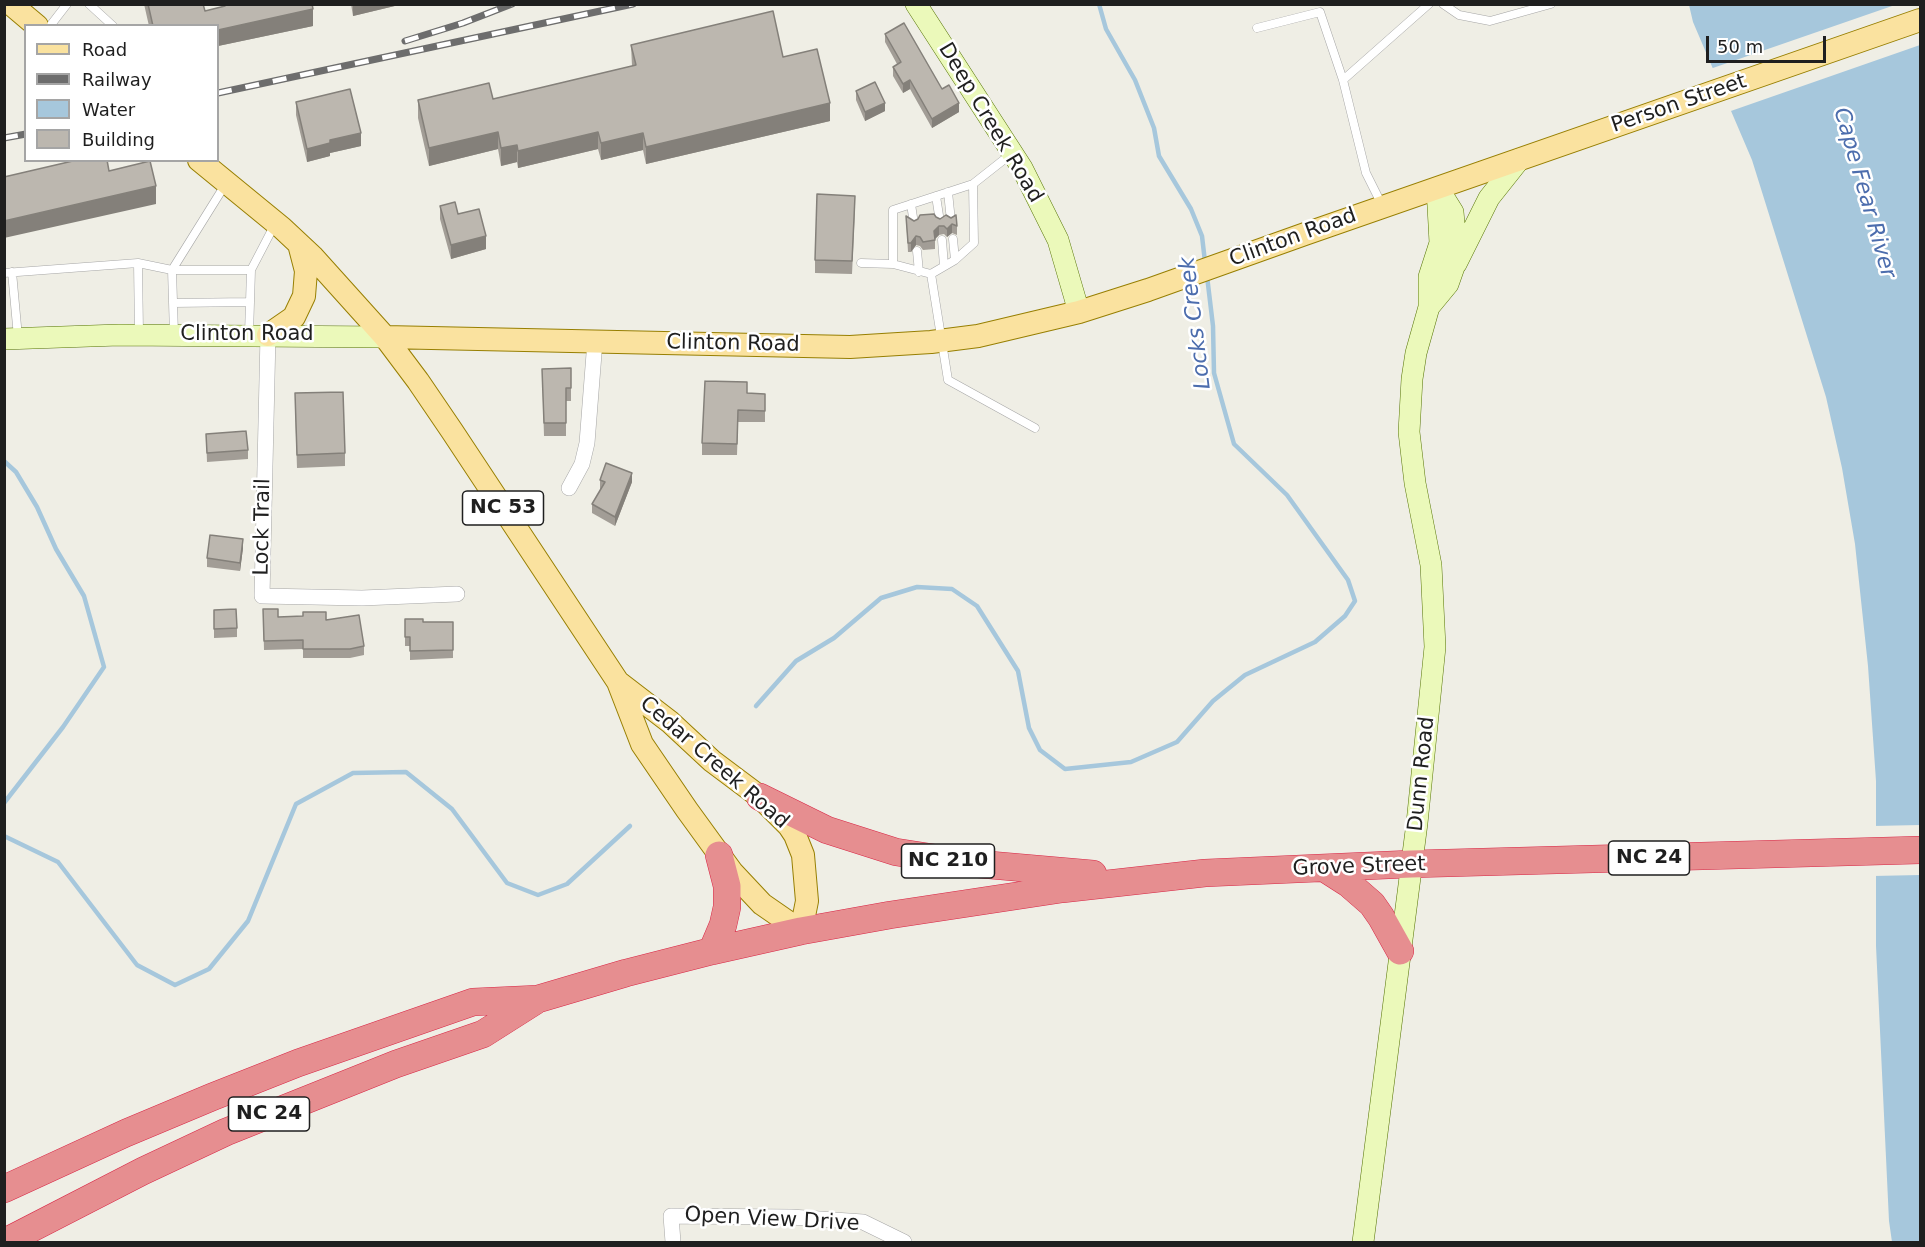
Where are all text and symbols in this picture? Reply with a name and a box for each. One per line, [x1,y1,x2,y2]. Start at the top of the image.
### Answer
legend [24,24,219,162]
scale bar [1709,24,1829,62]
text: 50 m [1717,36,1763,57]
street label: Deep Creek Road [932,38,1048,208]
text: Road [82,39,127,60]
text: Railway [82,69,152,90]
street label: Person Street [1608,69,1750,139]
text: Water [82,99,135,120]
water label: Cape Fear River [1827,105,1901,281]
text: Building [82,129,155,150]
street label: Clinton Road [1226,203,1360,273]
water label: Locks Creek [1175,255,1217,391]
street label: Clinton Road [180,322,314,348]
street label: Clinton Road [666,330,800,358]
street label: Lock Trail [250,478,276,576]
road number: NC 53 [462,491,544,525]
street label: Cedar Creek Road [634,691,794,835]
street label: Dunn Road [1403,715,1441,833]
road number: NC 24 [1608,841,1690,875]
road number: NC 210 [902,844,994,878]
street label: Grove Street [1292,852,1426,882]
road number: NC 24 [228,1097,310,1131]
street label: Open View Drive [684,1203,860,1237]

